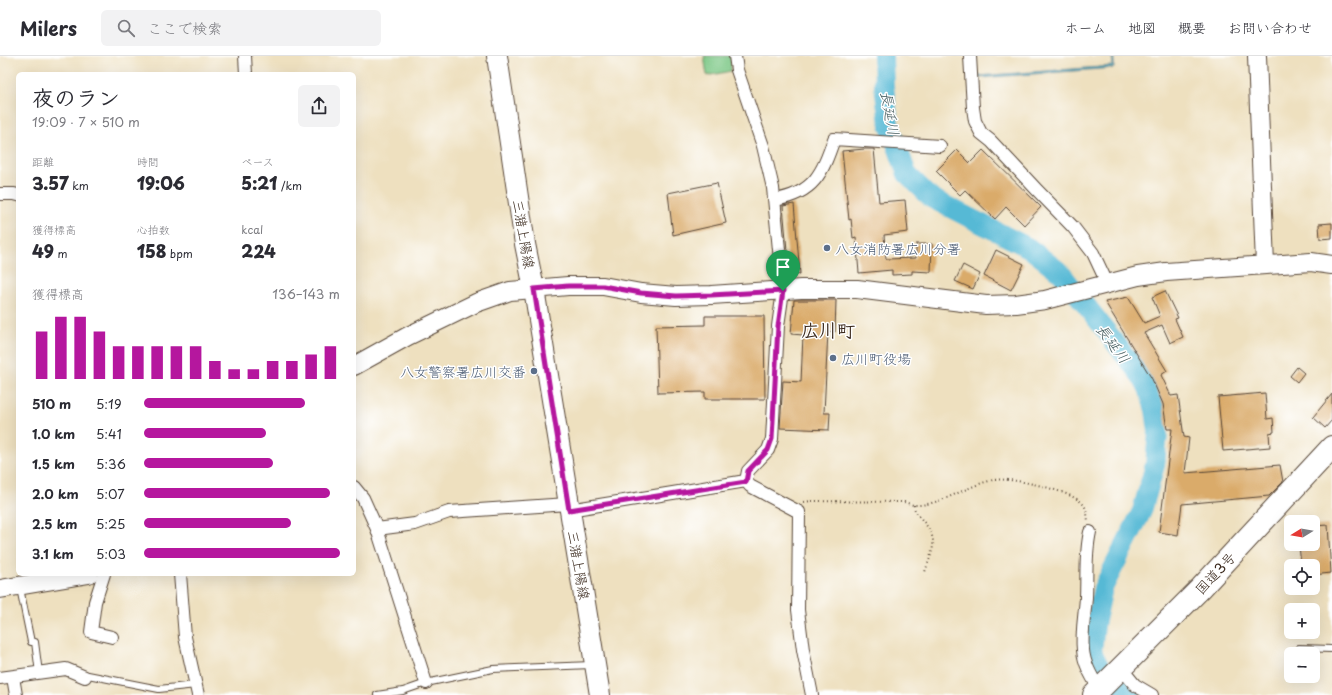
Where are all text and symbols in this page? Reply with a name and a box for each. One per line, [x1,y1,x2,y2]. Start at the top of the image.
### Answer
search box [101,10,381,46]
text: Milers [20,14,77,42]
text: ここで検索 [147,16,222,39]
icon: search [115,17,137,39]
text: ホーム [1065,17,1106,38]
text: 地図 [1128,17,1156,38]
text: 概要 [1178,17,1206,38]
text: お問い合わせ [1228,17,1312,38]
text: 夜のラン [32,80,120,113]
button: share [298,85,340,127]
water label: 長延川 [876,89,906,137]
text: 19:09 · 7 × 510 m [32,112,140,131]
text: 距離 [32,153,54,170]
text: 時間 [137,153,159,170]
text: ペース [241,153,274,170]
text: 3.57 [32,170,69,196]
text: 19:06 [137,170,185,196]
text: 5:21 [241,170,277,196]
text: km [69,177,89,194]
text: /km [277,177,302,194]
street label: 三潴上陽線 [508,198,540,270]
text: 獲得標高 [32,221,76,238]
text: 心拍数 [137,221,170,238]
text: kcal [241,221,263,238]
text: 49 [32,238,54,264]
text: 158 [137,238,166,264]
text: 224 [241,238,276,264]
place label: 八女消防署広川分署 [835,238,961,259]
marker: 八女消防署広川分署 [822,243,832,253]
text: m [54,245,67,262]
text: bpm [166,245,193,262]
pin [766,250,800,291]
icon: arrive [772,256,794,278]
text: 獲得標高 [32,284,84,303]
text: 136–143 m [272,284,340,303]
district label: 広川町 [801,316,855,343]
water label: 長延川 [1091,318,1137,368]
place label: 広川町役場 [841,348,911,369]
marker: 広川町役場 [828,353,838,363]
place label: 八女警察署広川交番 [400,361,526,382]
marker: 八女警察署広川交番 [529,366,539,376]
text: 510 m [32,394,71,413]
text: 5:19 [96,394,122,413]
text: 1.0 km [32,424,75,443]
text: 5:41 [96,424,122,443]
text: 1.5 km [32,454,75,473]
text: 5:36 [96,454,126,473]
text: 2.0 km [32,484,79,503]
text: 5:07 [96,484,125,503]
text: 2.5 km [32,514,77,533]
text: 5:25 [96,514,125,533]
north arrow [1284,515,1320,551]
map controls [1284,515,1320,683]
street label: 三潴上陽線 [563,529,595,601]
text: 3.1 km [32,544,74,563]
text: 5:03 [96,544,126,563]
street label: 国道3号 [1190,547,1240,599]
button: locate [1284,559,1320,595]
button: + [1284,603,1320,639]
button: − [1284,647,1320,683]

